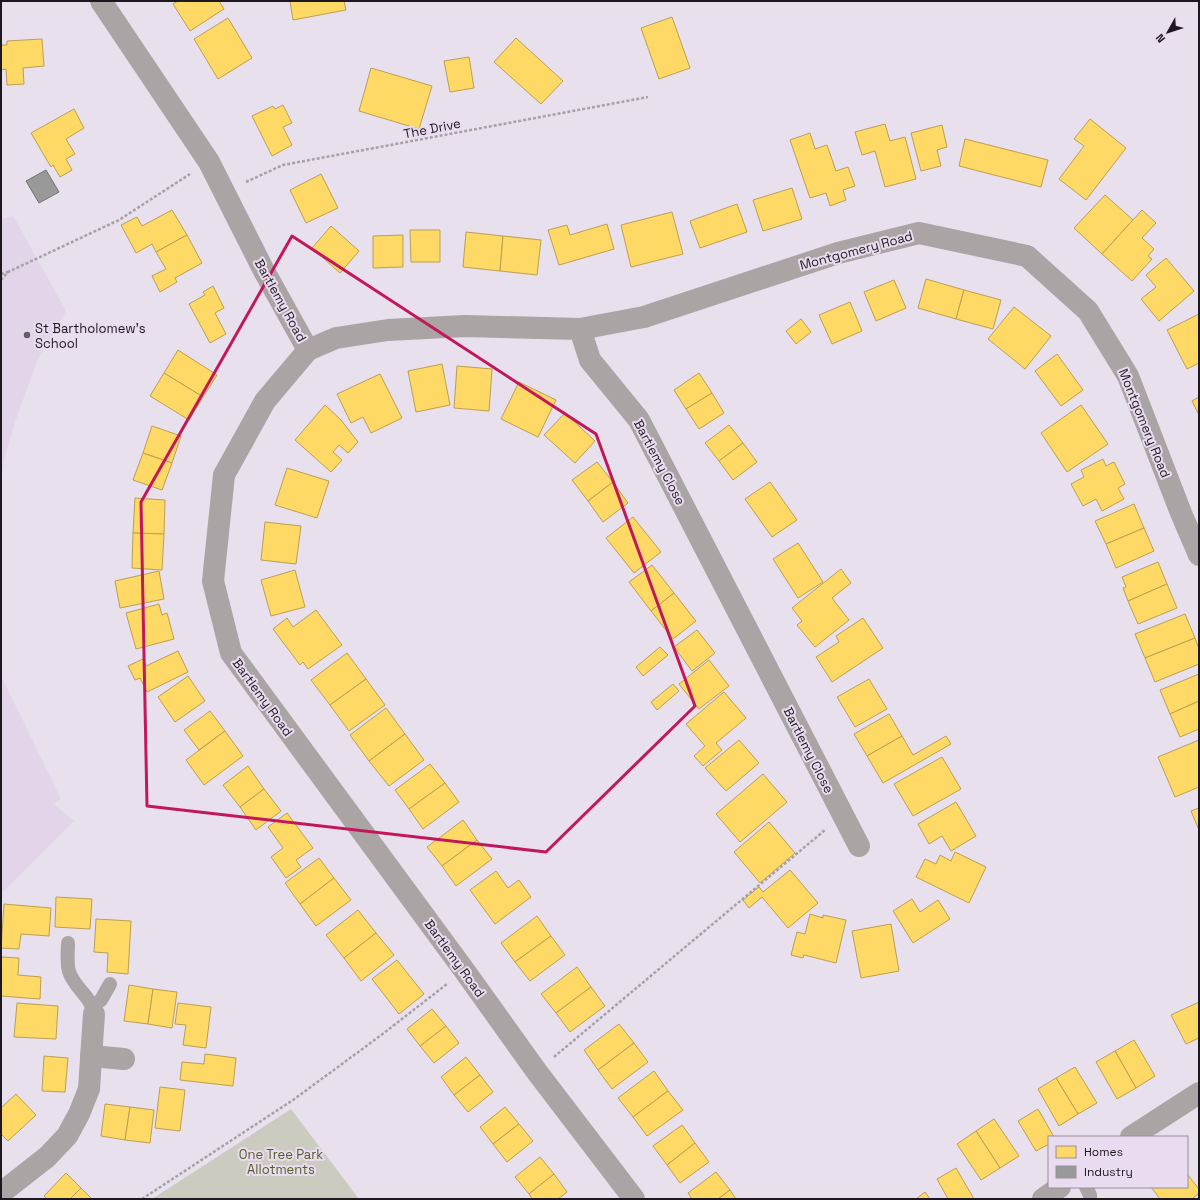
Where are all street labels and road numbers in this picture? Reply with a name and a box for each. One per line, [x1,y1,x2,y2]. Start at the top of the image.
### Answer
street label: The Drive [402,115,462,142]
street label: Montgomery Road [798,227,914,274]
street label: Bartlemy Road [251,256,310,345]
street label: Montgomery Road [1115,366,1174,480]
street label: Bartlemy Close [630,417,689,508]
street label: Bartlemy Road [229,655,297,740]
street label: Bartlemy Close [780,704,838,796]
street label: Bartlemy Road [421,916,489,1001]

